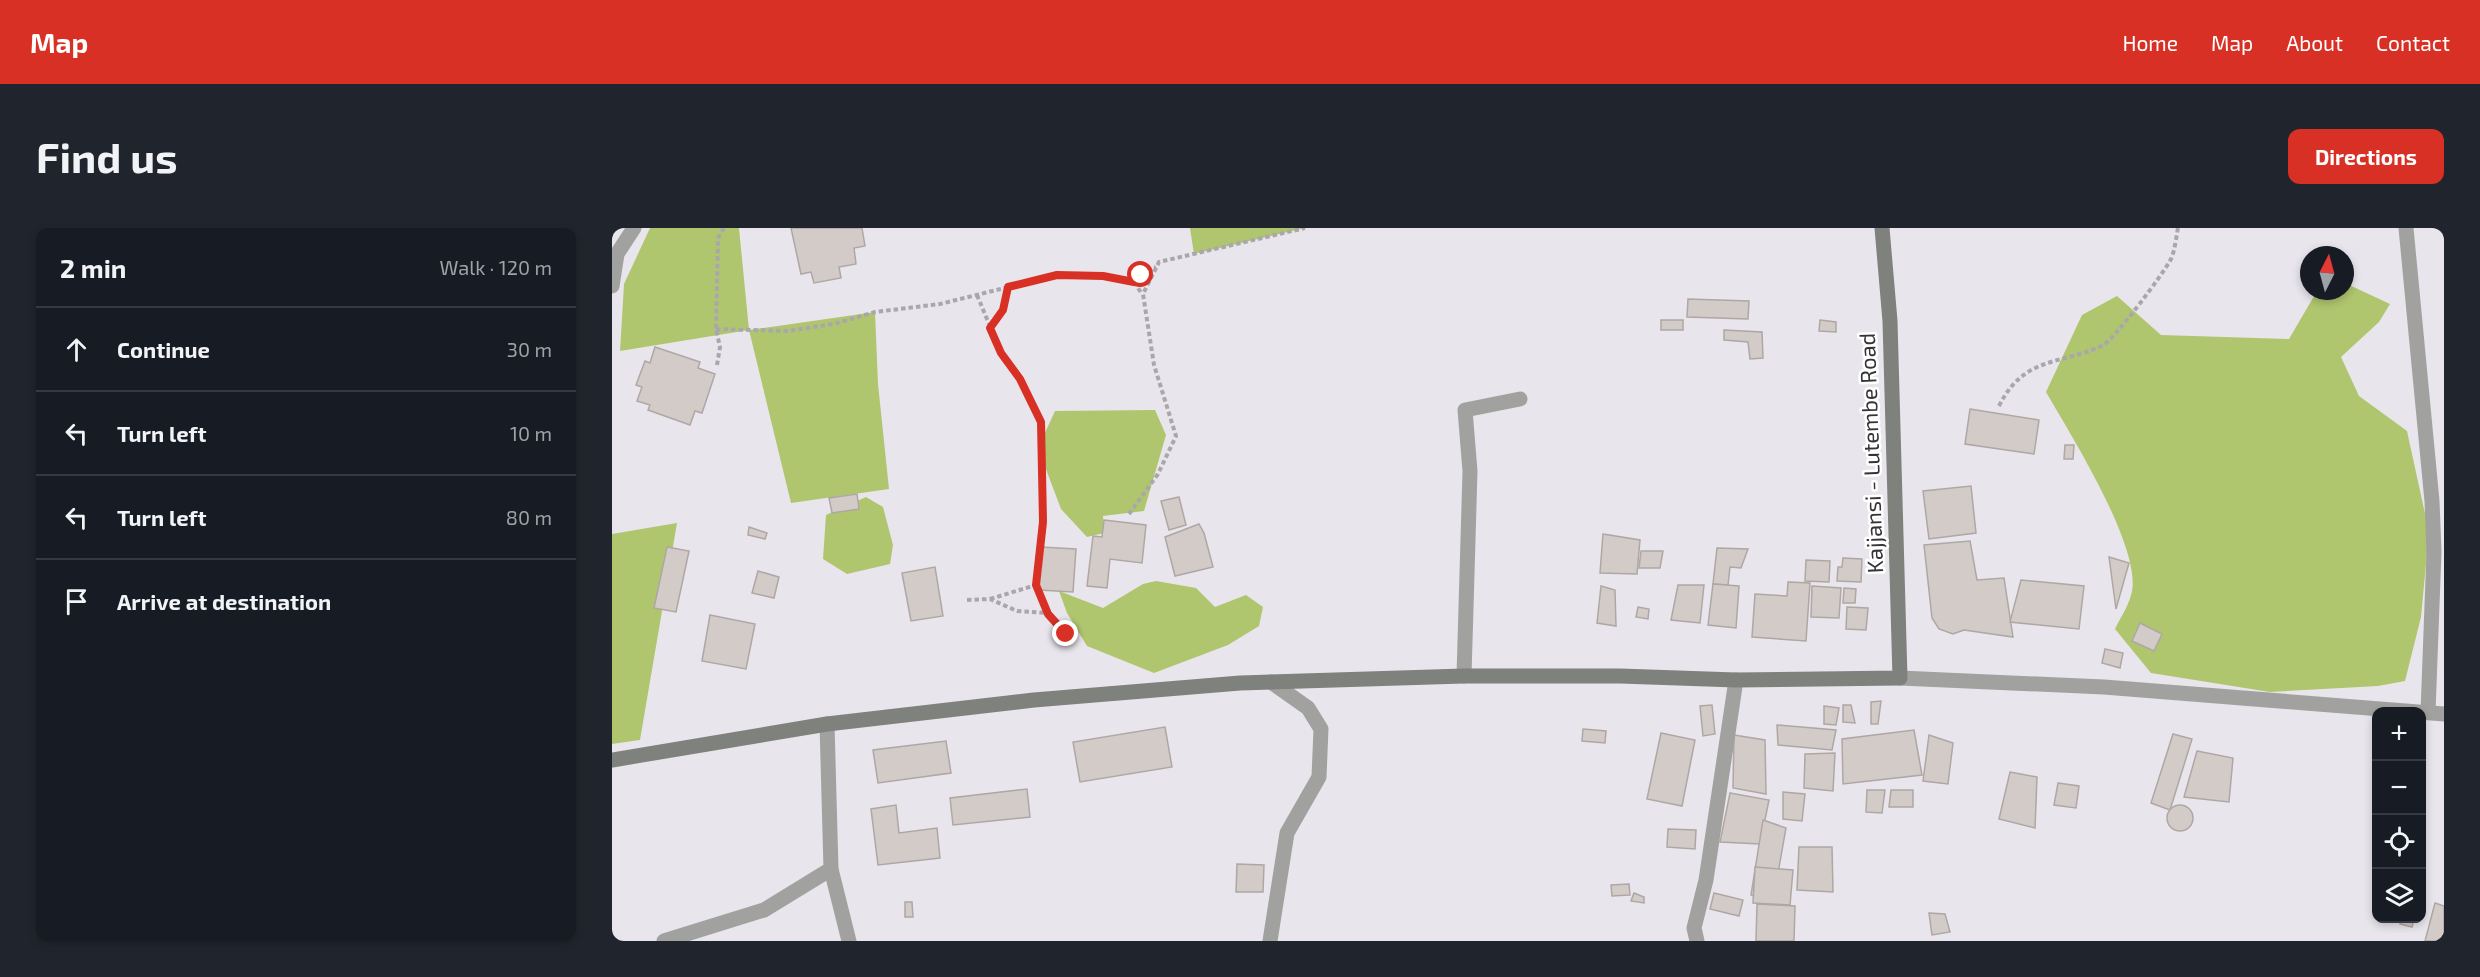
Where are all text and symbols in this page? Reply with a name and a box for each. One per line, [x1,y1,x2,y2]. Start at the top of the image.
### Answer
text: Map [30,25,88,59]
text: Home [2122,30,2178,55]
text: Map [2211,30,2253,55]
text: About [2286,30,2343,55]
text: Contact [2376,30,2450,55]
button: Directions [2288,129,2444,184]
text: Find us [36,131,178,181]
north arrow [2300,246,2354,300]
text: 2 min [60,252,126,283]
text: Walk · 120 m [440,255,552,279]
route start [1127,261,1153,287]
street label: Kajjansi - Lutembe Road [1853,332,1888,574]
icon: ahead [60,333,93,366]
text: Continue [117,336,210,362]
text: 30 m [507,337,552,361]
icon: left [60,417,93,450]
text: Turn left [117,420,206,446]
text: 10 m [510,421,552,445]
icon: left [60,501,93,534]
text: Turn left [117,504,206,530]
text: 80 m [506,505,552,529]
icon: arrive [60,585,93,618]
text: Arrive at destination [117,588,331,614]
route end [1052,620,1078,646]
map controls [2372,707,2426,923]
button: + [2372,707,2426,761]
button: − [2372,761,2426,815]
button: locate [2372,815,2426,869]
button: layers [2372,869,2426,923]

